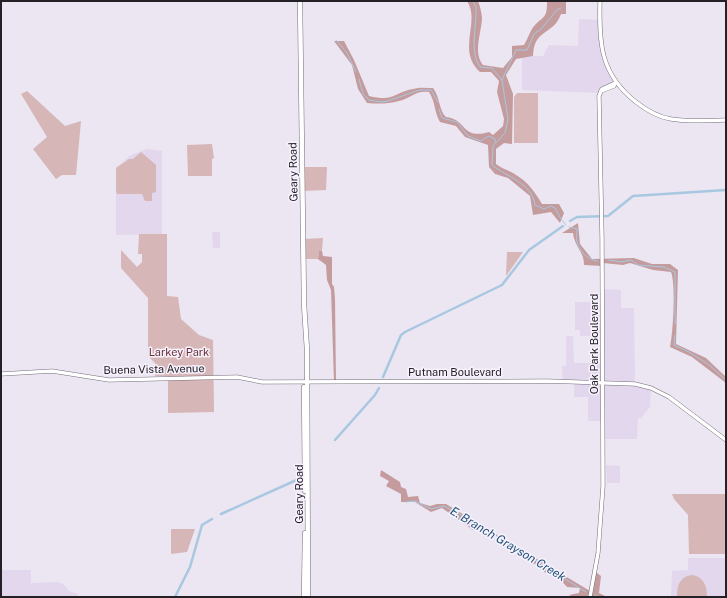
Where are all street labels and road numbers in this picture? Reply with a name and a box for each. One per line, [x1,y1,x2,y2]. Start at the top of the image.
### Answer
street label: Geary Road [286,142,300,202]
street label: Oak Park Boulevard [588,294,600,394]
street label: Buena Vista Avenue [103,362,205,376]
street label: Putnam Boulevard [408,366,502,378]
street label: Geary Road [293,464,305,524]

